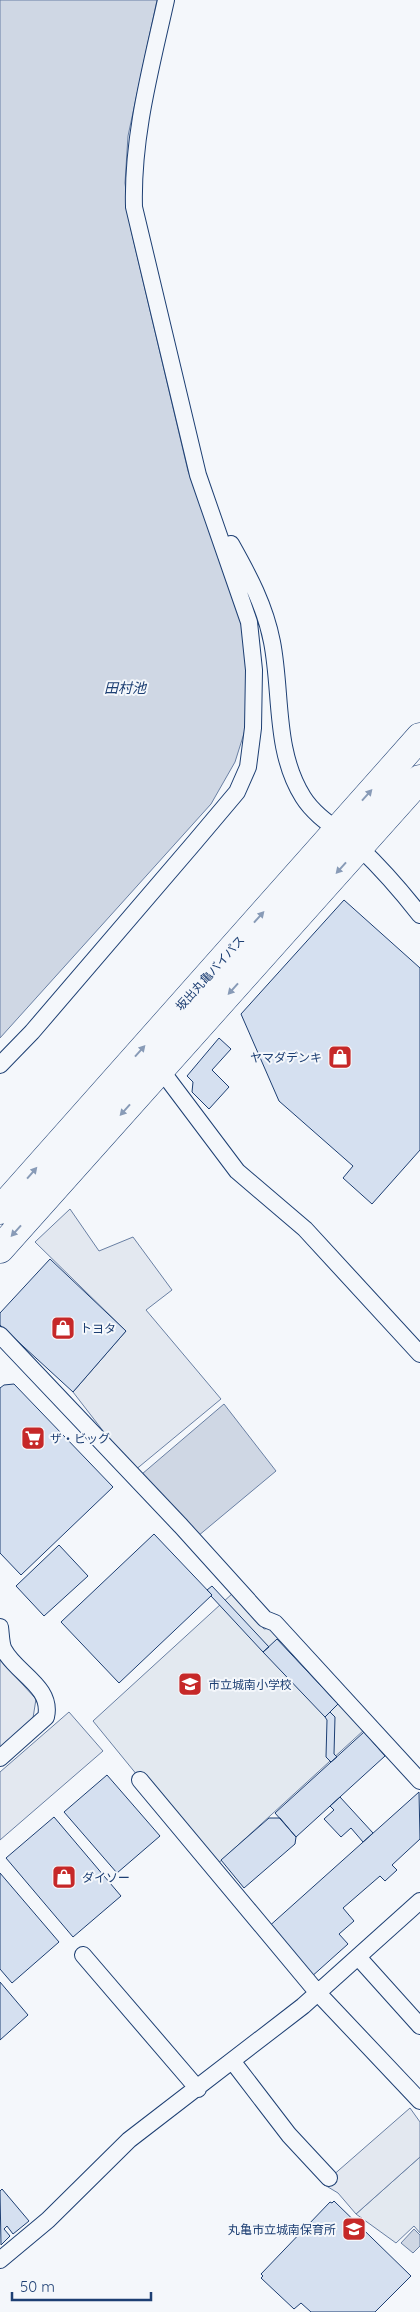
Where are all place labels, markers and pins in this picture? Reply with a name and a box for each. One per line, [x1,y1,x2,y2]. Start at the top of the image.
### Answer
shop icon: ヤマダデンキ [327,1044,353,1070]
place label: ヤマダデンキ [250,1050,322,1065]
shop icon: トヨタ [50,1315,76,1341]
place label: トヨタ [80,1321,116,1336]
supermarket icon: ザ・ビッグ [20,1425,46,1451]
place label: ザ・ビッグ [50,1431,110,1446]
school or university icon: 市立城南小学校 [177,1671,203,1697]
place label: 市立城南小学校 [208,1677,292,1692]
shop icon: ダイソー [51,1864,77,1890]
place label: ダイソー [82,1870,130,1885]
school or university icon: 丸亀市立城南保育所 [341,2216,367,2242]
place label: 丸亀市立城南保育所 [228,2222,336,2237]

